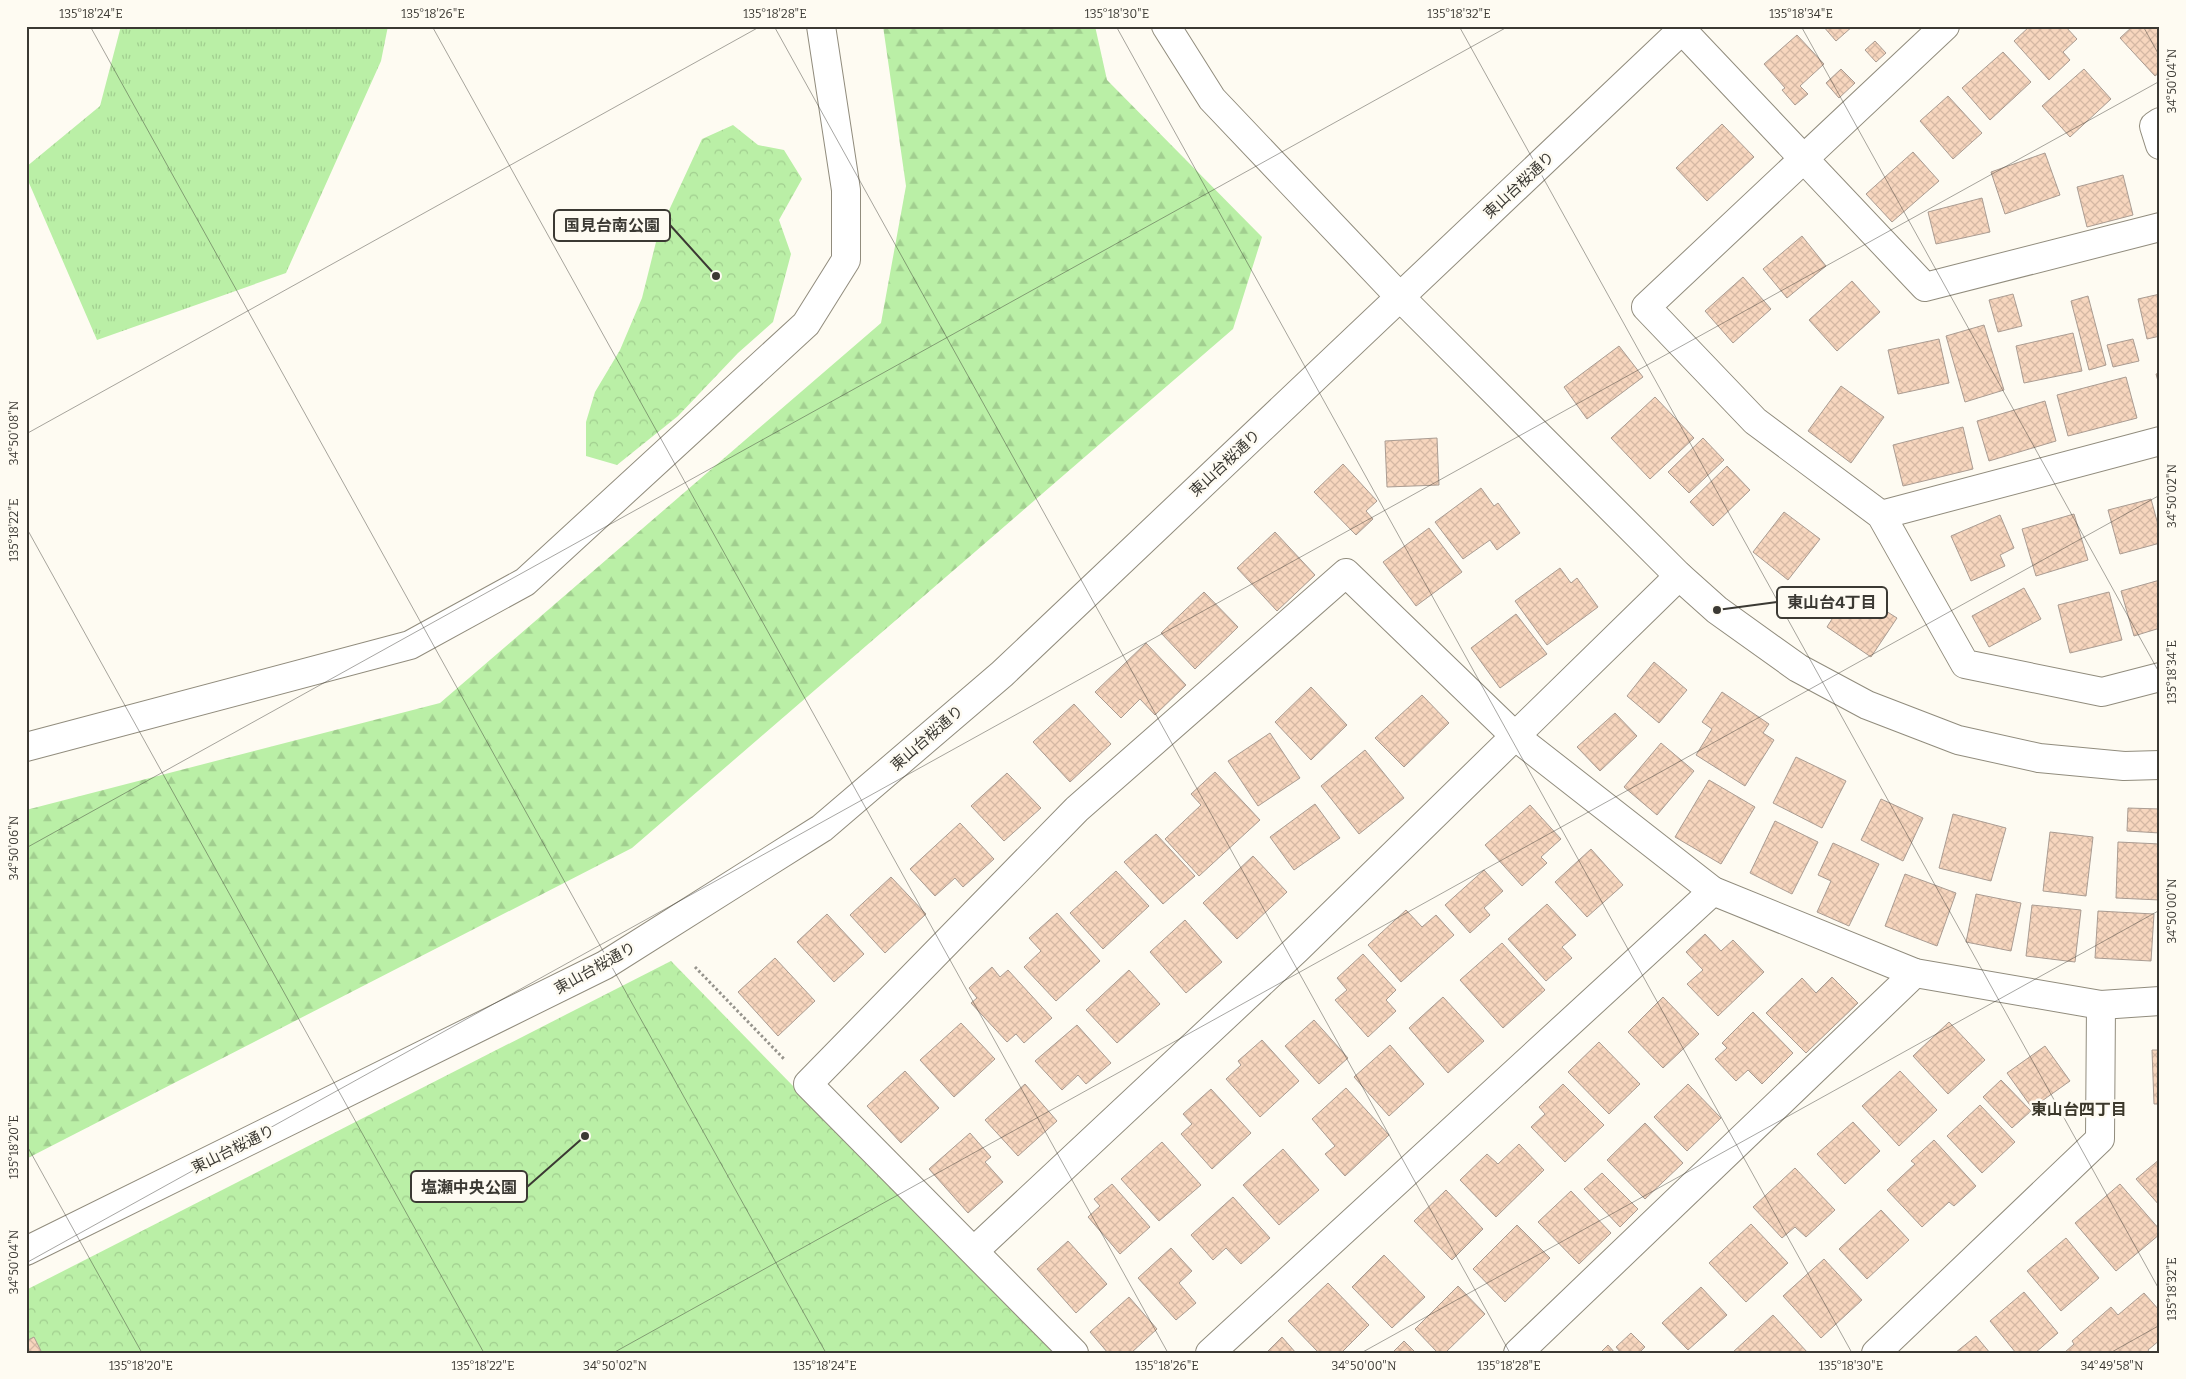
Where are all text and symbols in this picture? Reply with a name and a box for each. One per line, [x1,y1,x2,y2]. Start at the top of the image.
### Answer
text: 135°18'24"E [59,7,123,21]
text: 135°18'26"E [401,7,465,21]
text: 135°18'28"E [743,7,807,21]
text: 135°18'30"E [1085,7,1149,21]
text: 135°18'32"E [1427,7,1491,21]
text: 135°18'34"E [1769,7,1833,21]
text: 34°50'04"N [2165,48,2179,113]
street label: 東山台桜通り [1480,148,1558,222]
callout: 国見台南公園 [554,210,670,241]
text: 国見台南公園 [564,216,660,235]
text: 34°50'08"N [7,400,21,465]
street label: 東山台桜通り [1186,426,1264,500]
text: 34°50'02"N [2165,464,2179,528]
text: 135°18'22"E [7,499,21,561]
callout: 東山台4丁目 [1777,587,1887,618]
text: 東山台4丁目 [1787,593,1877,612]
text: 135°18'34"E [2165,640,2179,704]
street label: 東山台桜通り [887,702,967,774]
text: 34°50'06"N [7,815,21,880]
text: 34°50'00"N [2165,878,2179,944]
street label: 東山台桜通り [551,938,639,998]
district label: 東山台四丁目 [2031,1100,2127,1119]
text: 135°18'20"E [7,1115,21,1179]
street label: 東山台桜通り [189,1121,277,1177]
callout: 塩瀬中央公園 [411,1171,527,1202]
text: 塩瀬中央公園 [421,1178,517,1197]
text: 34°50'04"N [7,1229,21,1294]
text: 135°18'32"E [2165,1257,2179,1321]
text: 135°18'20"E [109,1359,173,1373]
text: 135°18'22"E [452,1359,514,1373]
text: 34°50'02"N [583,1359,647,1373]
text: 135°18'24"E [793,1359,857,1373]
text: 135°18'26"E [1135,1359,1199,1373]
text: 34°50'00"N [1331,1359,1397,1373]
text: 135°18'28"E [1477,1359,1541,1373]
text: 135°18'30"E [1819,1359,1883,1373]
text: 34°49'58"N [2081,1359,2144,1373]

